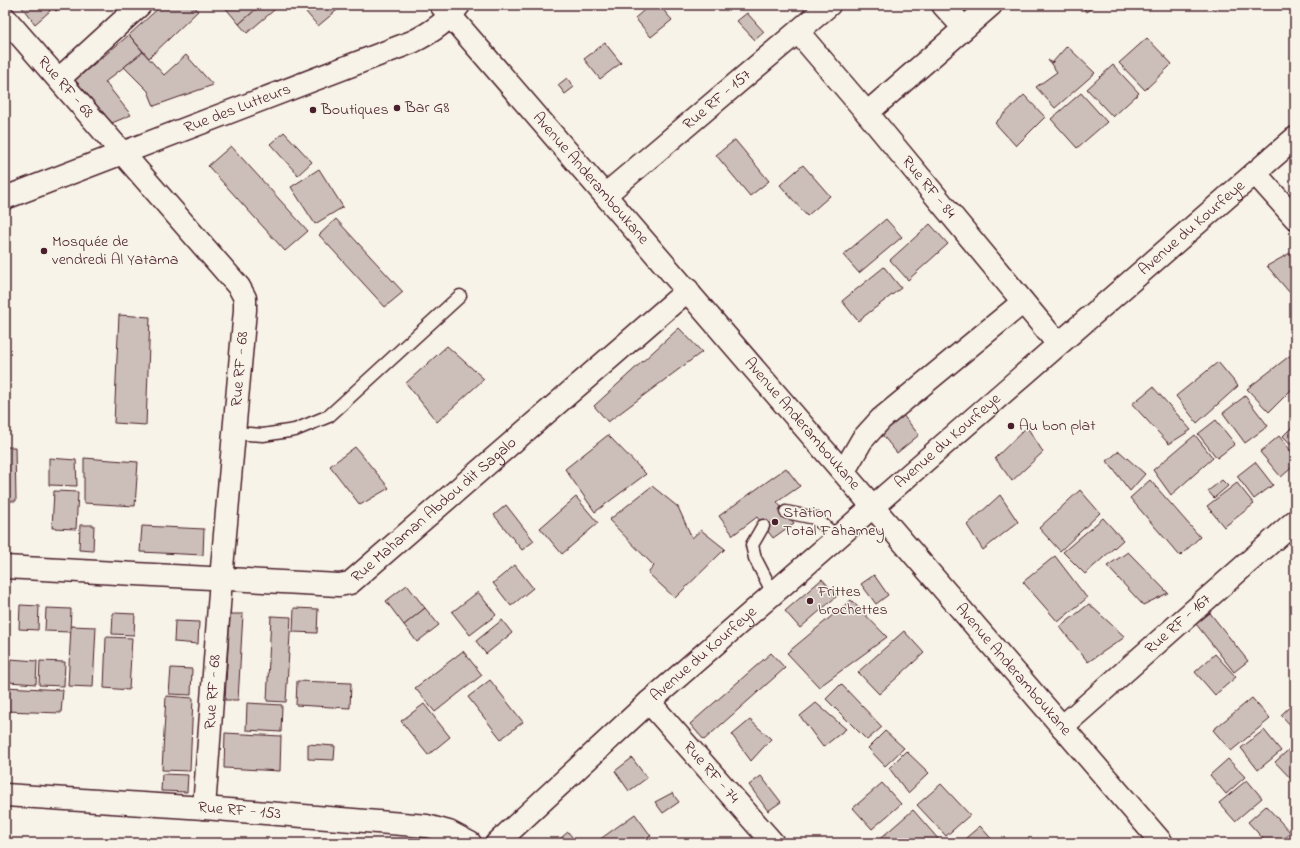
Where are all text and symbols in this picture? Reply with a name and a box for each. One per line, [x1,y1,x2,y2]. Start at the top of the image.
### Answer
street label: Rue RF - 68 [32,51,99,124]
street label: Rue RF - 157 [678,64,757,136]
street label: Rue des Lutteurs [181,78,294,140]
place label: Bar G8 [404,96,449,120]
place label: Boutiques [320,98,389,122]
marker: Bar G8 [392,103,402,113]
marker: Boutiques [308,105,318,115]
street label: Avenue Anderamboukane [527,107,655,251]
street label: Rue RF - 84 [895,151,962,224]
street label: Avenue du Kourfeye [1133,174,1251,281]
place label: Mosquée de vendredi Al Yatama [52,230,178,272]
marker: Mosquée de vendredi Al Yatama [39,246,49,256]
street label: Rue RF - 68 [225,330,255,408]
street label: Avenue Anderamboukane [738,352,866,496]
street label: Avenue du Kourfeye [889,387,1007,495]
place label: Au bon plat [1019,414,1096,438]
marker: Au bon plat [1006,421,1016,431]
street label: Rue Mahaman Abdou dit Sagalo [346,431,522,589]
place label: Station Total Fahamey [783,501,884,543]
marker: Station Total Fahamey [770,517,780,527]
place label: Frittes brochettes [817,580,888,622]
street label: Rue RF - 167 [1140,588,1217,660]
marker: Frittes brochettes [805,596,815,606]
street label: Avenue Anderamboukane [949,598,1078,742]
street label: Avenue du Kourfeye [645,600,763,708]
street label: Rue RF - 68 [198,654,228,730]
street label: Rue RF - 74 [677,736,745,809]
street label: Rue RF - 153 [197,796,282,826]

